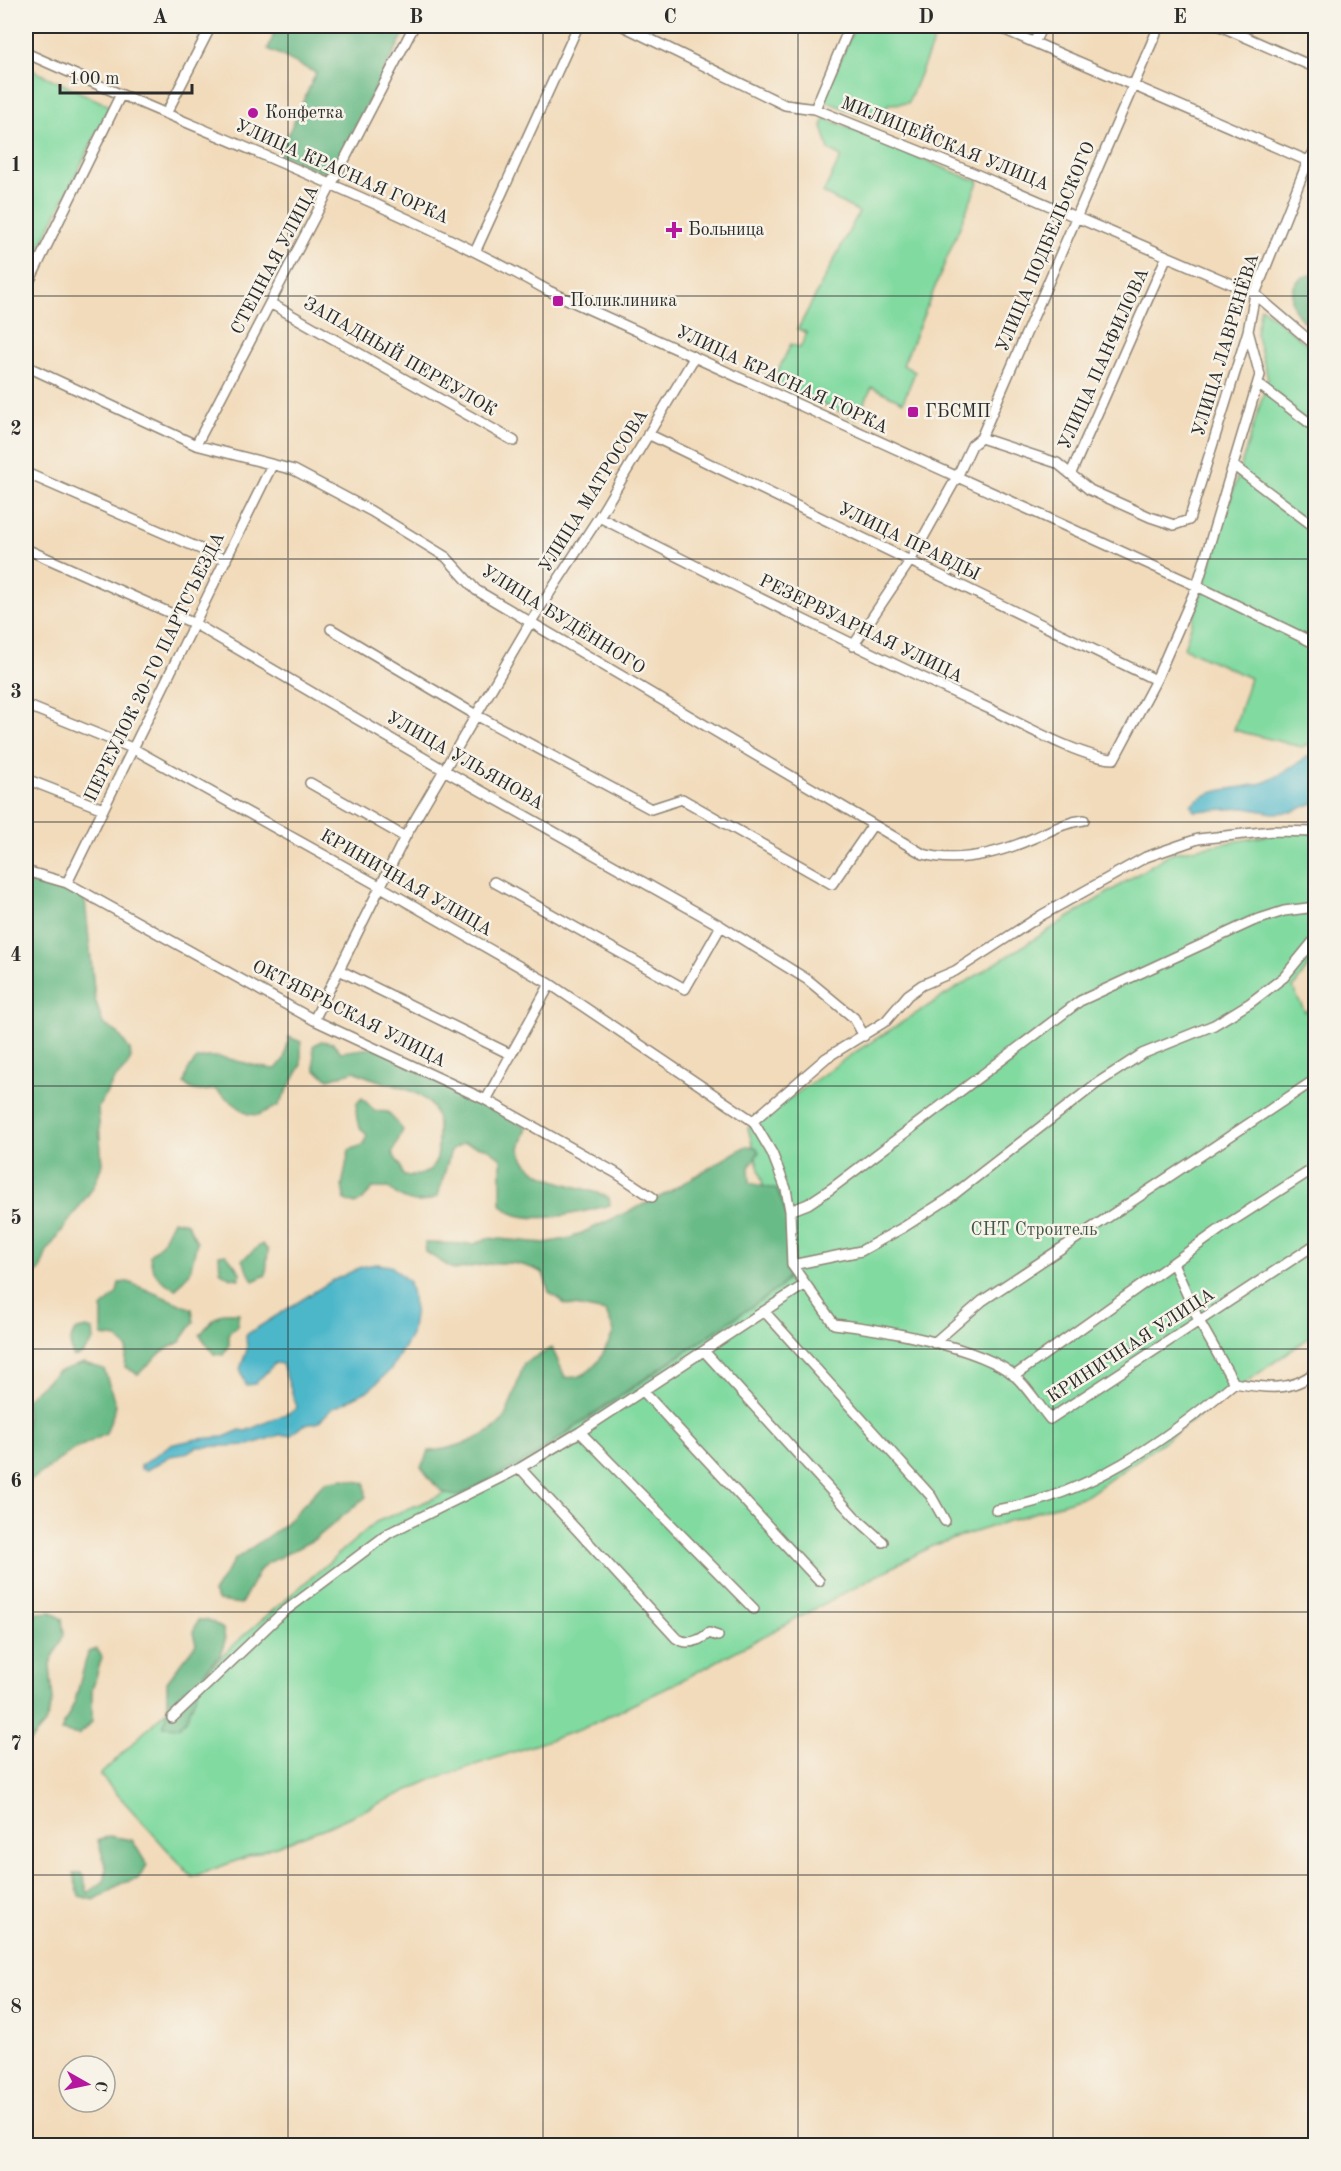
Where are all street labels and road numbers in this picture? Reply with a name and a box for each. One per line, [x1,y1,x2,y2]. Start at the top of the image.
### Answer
street label: МИЛИЦЕЙСКАЯ УЛИЦА [838,90,1053,194]
street label: УЛИЦА КРАСНАЯ ГОРКА [232,117,452,227]
street label: УЛИЦА ПОДБЕЛЬСКОГО [993,139,1099,355]
street label: СТЕПНАЯ УЛИЦА [228,182,322,338]
street label: УЛИЦА ЛАВРЕНЁВА [1187,250,1262,439]
street label: УЛИЦА ПАНФИЛОВА [1056,265,1152,452]
street label: ЗАПАДНЫЙ ПЕРЕУЛОК [300,291,502,420]
street label: УЛИЦА КРАСНАЯ ГОРКА [673,323,891,437]
street label: УЛИЦА МАТРОСОВА [536,406,652,576]
street label: УЛИЦА ПРАВДЫ [835,500,983,584]
street label: ПЕРЕУЛОК 20-ГО ПАРТСЪЕЗДА [82,529,228,804]
street label: УЛИЦА БУДЁННОГО [478,560,650,678]
street label: РЕЗЕРВУАРНАЯ УЛИЦА [756,572,966,686]
street label: УЛИЦА УЛЬЯНОВА [383,709,547,813]
street label: КРИНИЧНАЯ УЛИЦА [317,826,495,940]
street label: ОКТЯБРЬСКАЯ УЛИЦА [249,957,449,1071]
street label: КРИНИЧНАЯ УЛИЦА [1044,1285,1218,1407]

